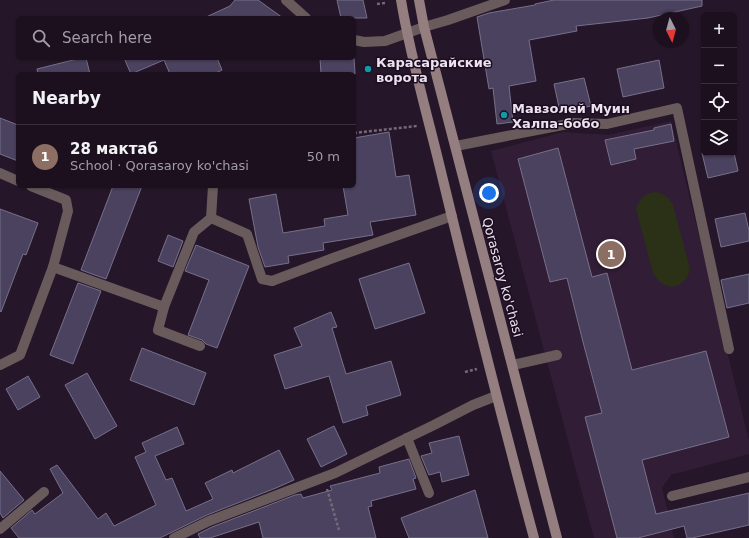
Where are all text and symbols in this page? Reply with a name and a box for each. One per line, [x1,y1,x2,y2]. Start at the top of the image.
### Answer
north arrow [653,12,689,48]
map controls [701,12,737,156]
button: + [701,12,737,48]
search box [16,16,356,60]
icon: search [30,27,52,49]
text: Search here [62,29,152,47]
button: − [701,48,737,84]
place label: Карасарайские ворота [376,55,492,85]
marker: Карасарайские ворота [363,64,373,74]
button: locate [701,84,737,120]
text: Nearby [32,88,101,108]
place label: Мавзолей Муин Халпа-бобо [512,101,630,131]
marker: Мавзолей Муин Халпа-бобо [499,110,509,120]
button: layers [701,120,737,156]
text: 28 мактаб [70,140,158,158]
text: 1 [40,149,50,164]
text: 50 m [307,149,340,164]
text: School · Qorasaroy ko'chasi [70,158,249,173]
your location [479,183,499,203]
street label: Qorasaroy ko'chasi [479,216,526,339]
pin: 1 [598,239,624,269]

